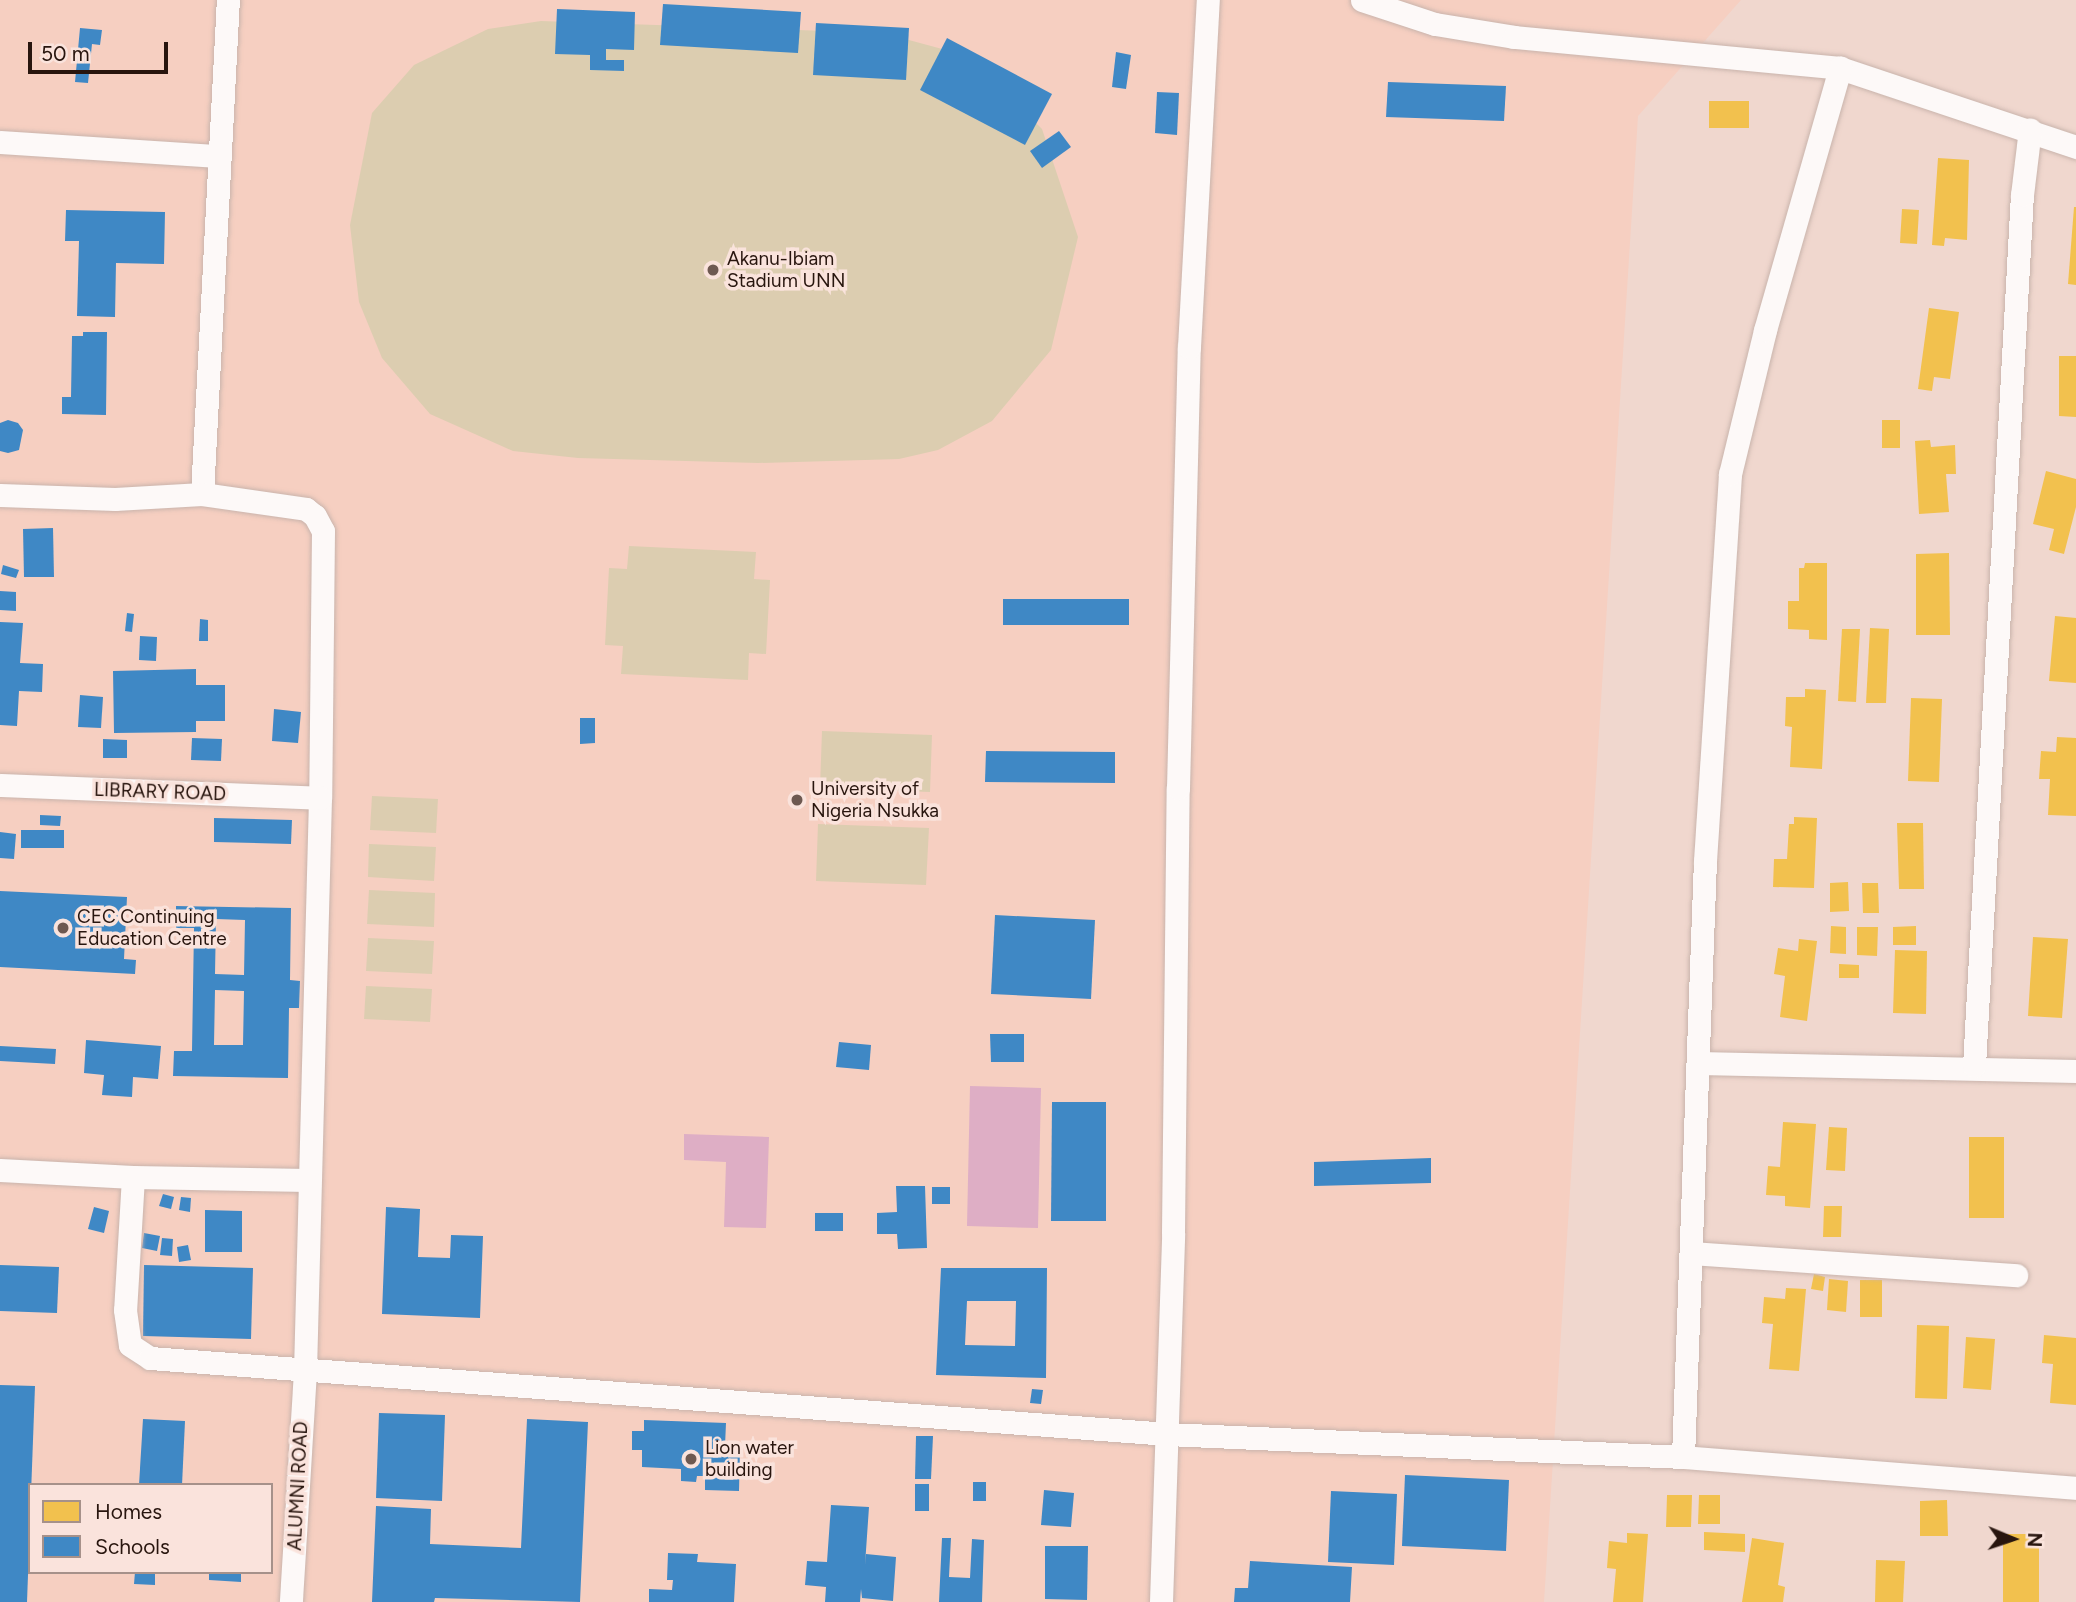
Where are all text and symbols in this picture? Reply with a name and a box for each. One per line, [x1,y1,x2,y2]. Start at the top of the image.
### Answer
scale bar [32,28,172,72]
text: 50 m [41,41,90,66]
place label: Akanu-Ibiam Stadium UNN [727,248,845,292]
marker: Akanu-Ibiam Stadium UNN [705,262,721,278]
street label: LIBRARY ROAD [94,778,226,806]
place label: University of Nigeria Nsukka [811,778,939,822]
marker: University of Nigeria Nsukka [789,792,805,808]
place label: CEC Continuing Education Centre [77,906,227,950]
marker: CEC Continuing Education Centre [55,920,71,936]
street label: ALUMNI ROAD [283,1421,313,1551]
place label: Lion water building [705,1437,794,1481]
marker: Lion water building [683,1451,699,1467]
legend [28,1483,273,1574]
text: Homes [95,1499,162,1524]
north arrow [1978,1504,2048,1574]
text: N [2023,1532,2046,1547]
text: Schools [95,1534,170,1559]

